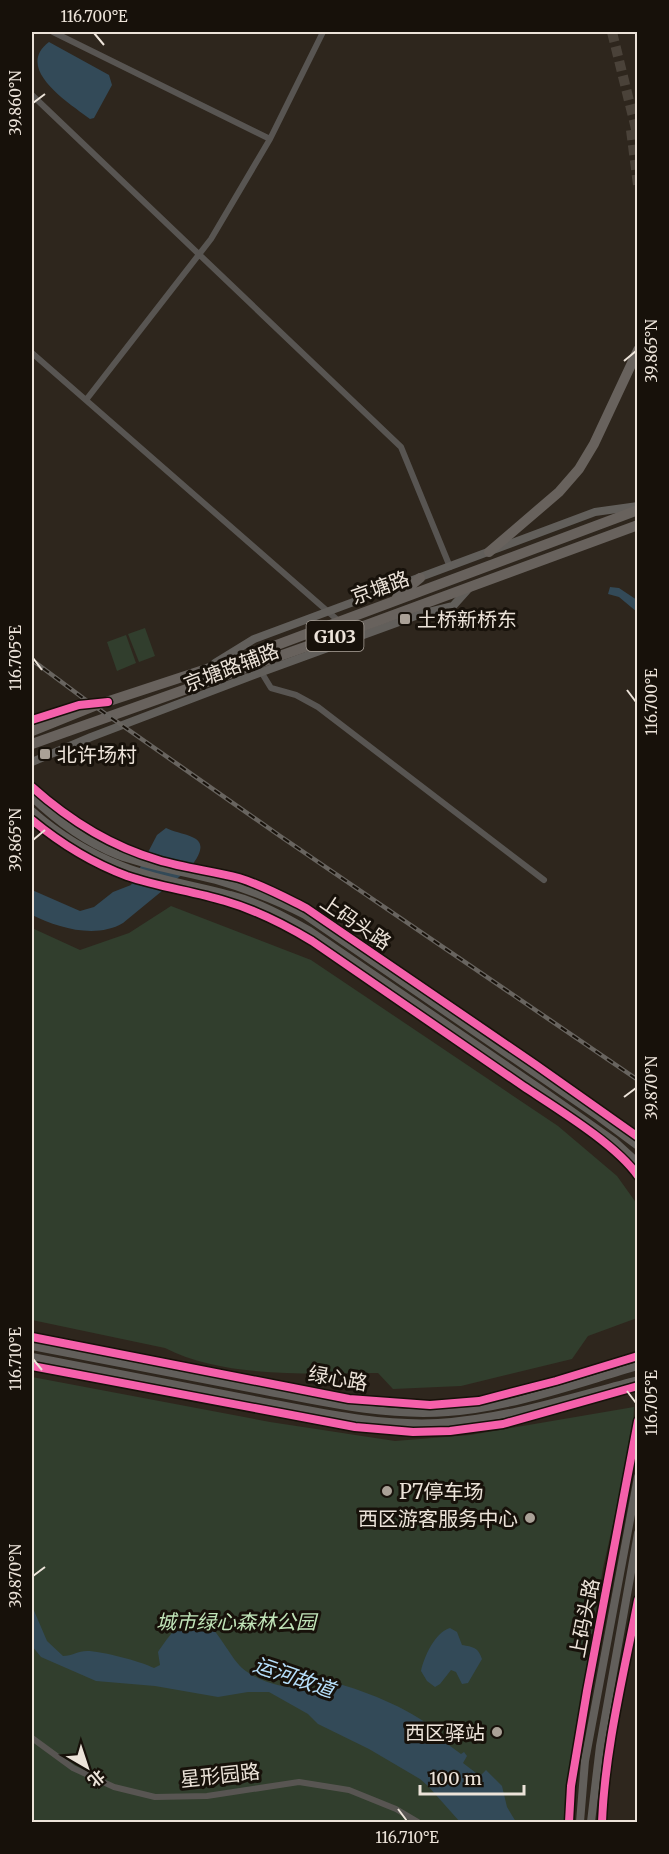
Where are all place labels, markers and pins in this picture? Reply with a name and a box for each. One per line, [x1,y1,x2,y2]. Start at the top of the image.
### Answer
place label: 土桥新桥东 [417,607,517,632]
marker: 土桥新桥东 [398,612,412,626]
place label: 北许场村 [57,742,137,767]
marker: 北许场村 [38,747,52,761]
place label: P7停车场 [399,1479,484,1504]
marker: P7停车场 [380,1484,394,1498]
place label: 西区游客服务中心 [358,1506,518,1531]
marker: 西区游客服务中心 [523,1511,537,1525]
place label: 西区驿站 [405,1720,485,1745]
marker: 西区驿站 [490,1725,504,1739]

